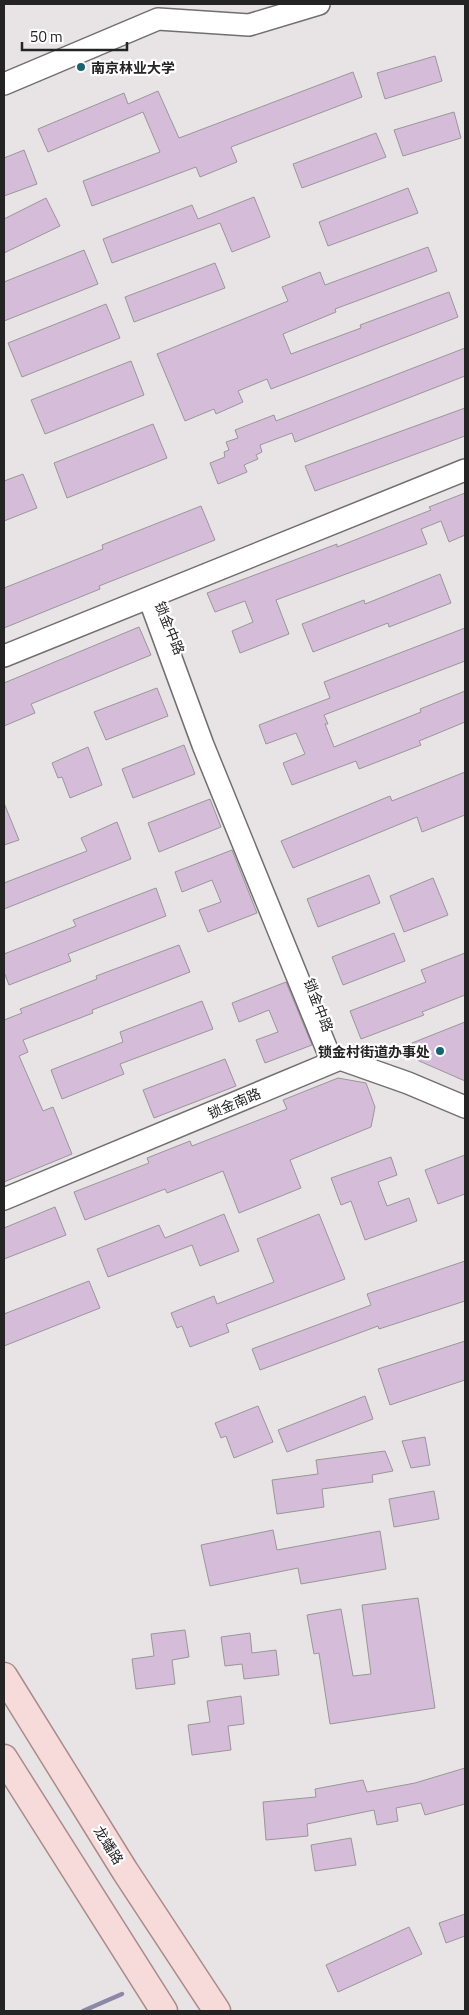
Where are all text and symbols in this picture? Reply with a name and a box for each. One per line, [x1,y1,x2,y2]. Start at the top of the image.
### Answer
scale bar [22,20,128,52]
text: 50 m [30,25,63,48]
place label: 南京林业大学 [91,57,175,78]
marker: 南京林业大学 [75,61,87,73]
street label: 锁金中路 [150,598,190,658]
street label: 锁金中路 [299,975,339,1035]
place label: 锁金村街道办事处 [318,1041,430,1062]
marker: 锁金村街道办事处 [434,1045,446,1057]
street label: 锁金南路 [204,1082,264,1124]
street label: 龙蟠路 [89,1822,129,1868]

